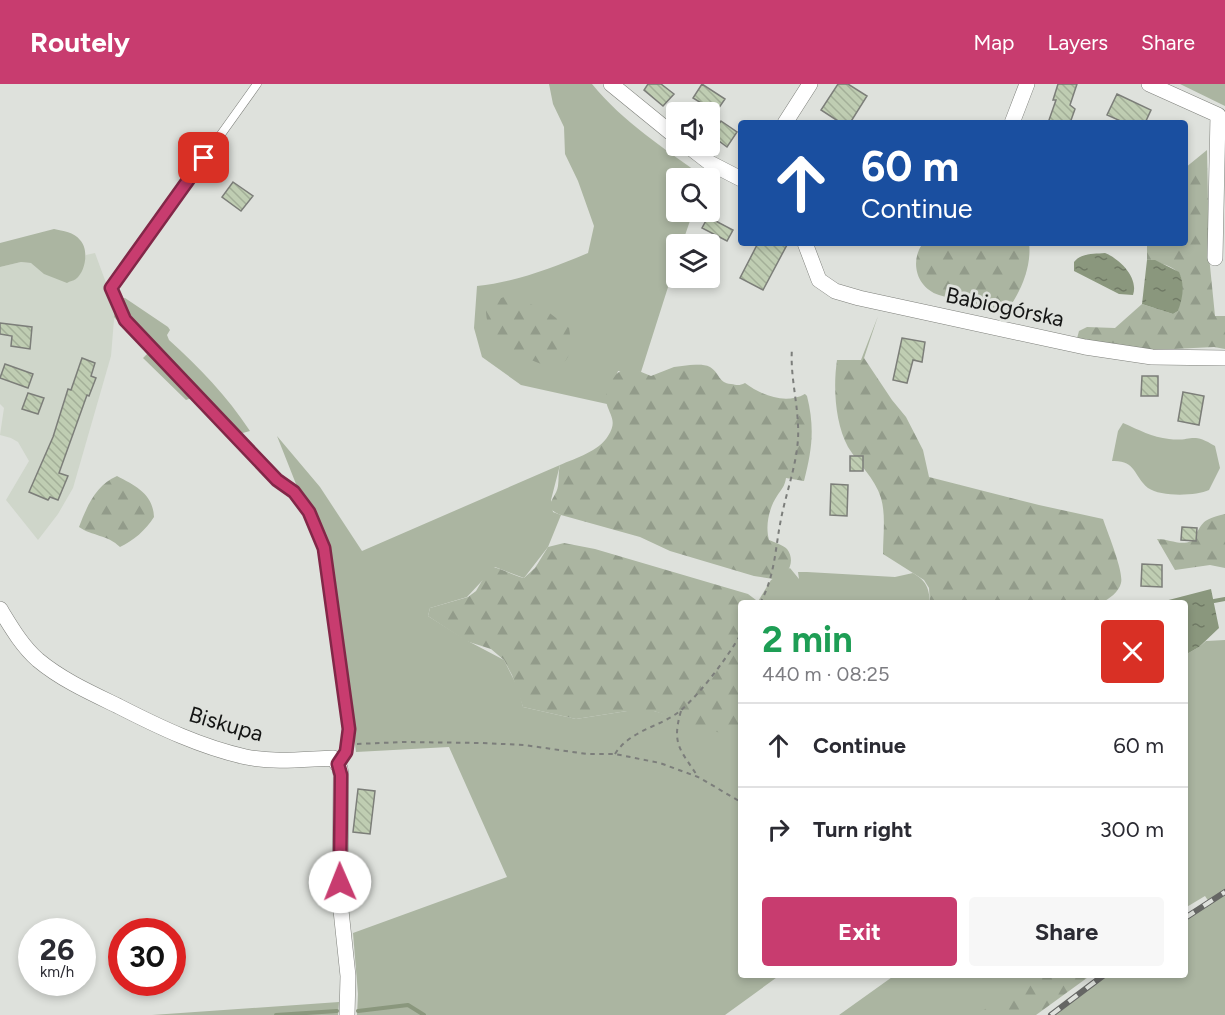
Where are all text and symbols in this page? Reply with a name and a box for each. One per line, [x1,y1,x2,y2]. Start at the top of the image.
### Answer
text: Routely [30,25,130,59]
text: Map [974,30,1014,55]
text: Layers [1047,30,1108,55]
text: Share [1141,30,1195,55]
map controls [666,102,720,288]
button: sound [666,102,720,156]
pin [178,132,229,183]
icon: arrive [187,141,220,174]
text: 60 m [861,141,959,192]
icon: ahead [762,144,840,222]
button: search [666,168,720,222]
text: Continue [861,192,973,225]
button: layers [666,234,720,288]
street label: Babiogórska [943,281,1067,333]
text: 2 min [762,618,853,661]
button: close [1101,620,1164,683]
text: 440 m · 08:25 [762,662,889,686]
street label: Biskupa [186,701,266,747]
icon: ahead [762,729,795,762]
text: Continue [813,732,906,759]
text: 60 m [1113,732,1164,759]
icon: right [762,813,795,846]
text: Turn right [813,816,912,843]
text: 300 m [1100,816,1164,843]
position arrow [308,850,372,914]
button: Exit [762,897,957,966]
button: Share [969,897,1164,966]
speed limit sign: 30 [108,918,186,996]
text: 26 [40,931,74,968]
text: km/h [40,963,74,981]

